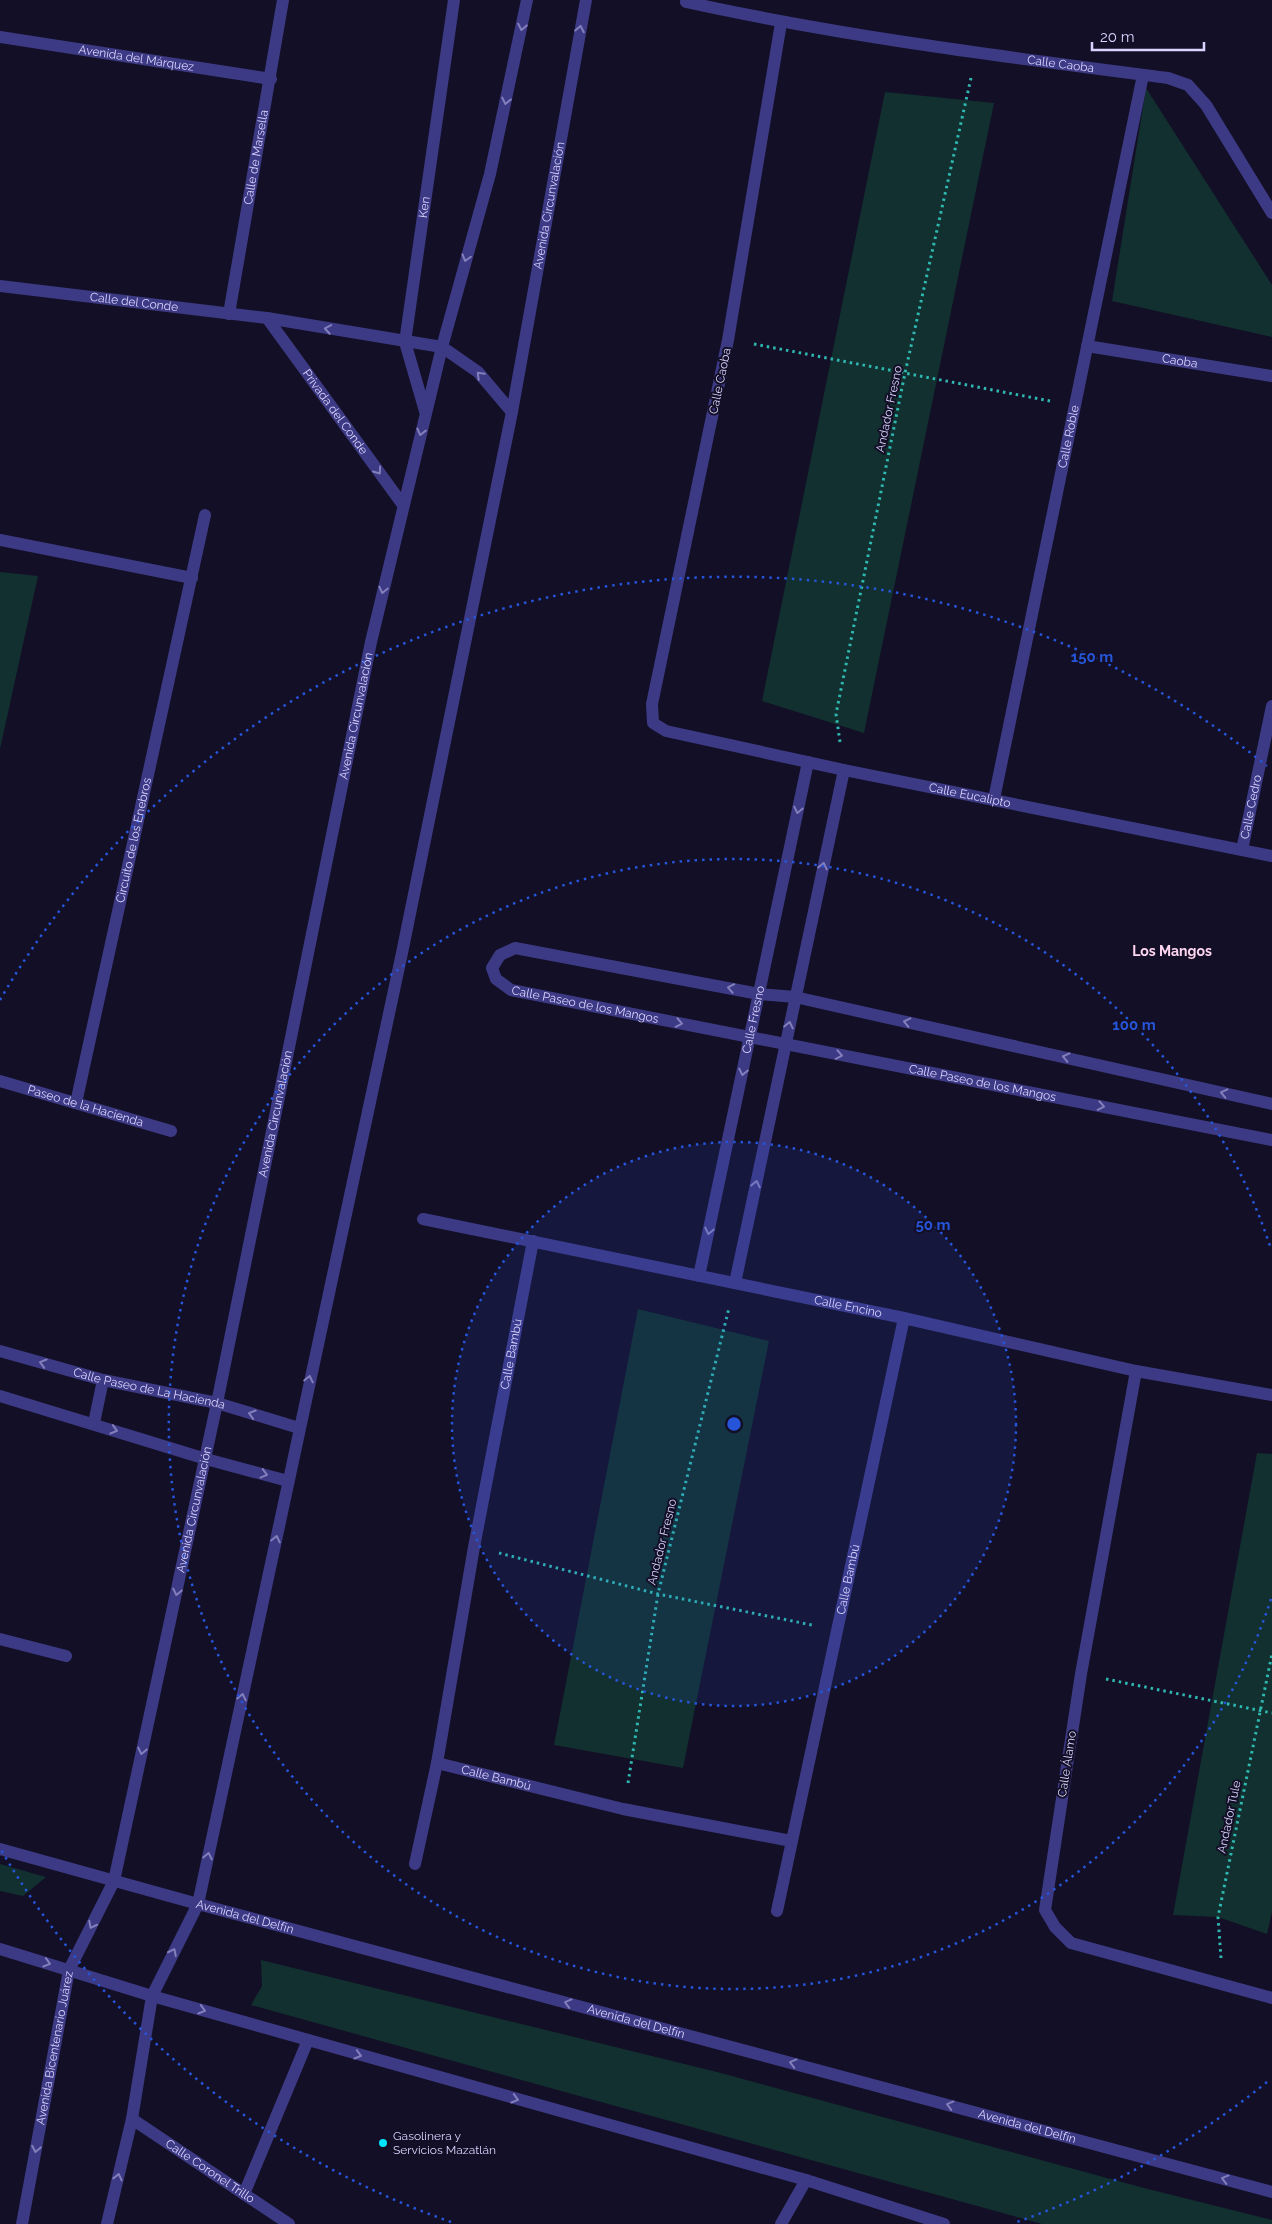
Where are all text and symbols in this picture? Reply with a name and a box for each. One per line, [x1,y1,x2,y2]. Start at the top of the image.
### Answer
scale bar [1092,20,1204,52]
one-way arrow [517,22,528,31]
one-way arrow [575,25,585,34]
text: 20 m [1100,28,1135,46]
street label: Avenida del Márquez [78,42,195,74]
street label: Calle Caoba [1026,53,1095,75]
one-way arrow [502,96,512,105]
street label: Calle de Marsella [241,109,271,206]
street label: Avenida Circunvalación [531,141,567,270]
street label: Ken [416,196,433,219]
one-way arrow [461,254,472,263]
street label: Calle del Conde [89,290,179,314]
one-way arrow [324,325,333,335]
street label: Calle Caoba [706,347,734,415]
street label: Caoba [1161,351,1199,371]
street label: Andador Fresno [873,364,905,454]
street label: Privada del Conde [300,367,371,457]
one-way arrow [477,372,486,381]
street label: Calle Roble [1055,404,1082,469]
one-way arrow [416,428,427,437]
one-way arrow [372,465,381,475]
one-way arrow [378,586,389,595]
text: 150 m [1071,648,1113,666]
street label: Avenida Circunvalación [336,651,376,781]
street label: Calle Cedro [1237,774,1264,840]
street label: Circuito de los Enebros [113,776,154,904]
street label: Calle Eucalipto [928,780,1012,810]
one-way arrow [793,806,803,814]
one-way arrow [817,862,828,871]
district label: Los Mangos [1132,943,1212,959]
street label: Calle Paseo de los Mangos [510,983,660,1026]
one-way arrow [726,984,735,994]
street label: Calle Fresno [739,984,767,1055]
text: 100 m [1112,1016,1156,1034]
one-way arrow [675,1017,684,1028]
one-way arrow [903,1017,912,1028]
one-way arrow [784,1021,794,1030]
street label: Avenida Circunvalación [256,1049,295,1179]
one-way arrow [834,1049,843,1059]
one-way arrow [1061,1052,1070,1063]
street label: Calle Paseo de los Mangos [908,1062,1057,1104]
one-way arrow [738,1067,748,1076]
street label: Paseo de la Hacienda [26,1082,145,1130]
one-way arrow [1220,1088,1229,1099]
one-way arrow [1097,1101,1105,1111]
one-way arrow [750,1180,761,1189]
text: 50 m [915,1216,951,1234]
one-way arrow [704,1226,715,1235]
street label: Calle Encino [813,1293,883,1320]
street label: Calle Bambú [498,1318,525,1391]
one-way arrow [40,1359,48,1369]
street label: Calle Paseo de La Hacienda [72,1365,227,1412]
one-way arrow [303,1375,314,1384]
one-way arrow [248,1409,257,1419]
centre of rings [725,1415,743,1433]
one-way arrow [109,1424,118,1434]
street label: Avenida Circunvalación [174,1445,214,1574]
one-way arrow [260,1468,268,1479]
street label: Andador Fresno [645,1497,679,1587]
one-way arrow [270,1534,281,1543]
street label: Calle Bambú [834,1543,862,1616]
one-way arrow [172,1587,183,1596]
one-way arrow [236,1693,247,1702]
street label: Calle Álamo [1055,1730,1079,1798]
one-way arrow [137,1746,148,1755]
street label: Calle Bambú [460,1762,533,1793]
street label: Andador Tule [1214,1779,1244,1855]
one-way arrow [202,1852,213,1861]
street label: Avenida del Delfín [194,1897,295,1936]
one-way arrow [88,1920,98,1929]
one-way arrow [167,1949,177,1958]
one-way arrow [42,1957,50,1967]
street label: Avenida Bicentenario Juárez [33,1970,76,2126]
one-way arrow [564,1998,572,2009]
street label: Avenida del Delfín [586,2002,686,2041]
one-way arrow [198,2005,206,2015]
one-way arrow [354,2049,362,2059]
one-way arrow [789,2059,797,2069]
one-way arrow [510,2093,518,2103]
one-way arrow [946,2101,954,2111]
street label: Avenida del Delfín [977,2107,1078,2146]
place label: Gasolinera y Servicios Mazatlán [393,2129,496,2157]
street label: Calle Coronel Trillo [163,2136,257,2206]
marker: Gasolinera y Servicios Mazatlán [377,2137,389,2149]
one-way arrow [31,2145,41,2153]
one-way arrow [112,2172,123,2181]
one-way arrow [1220,2174,1229,2185]

